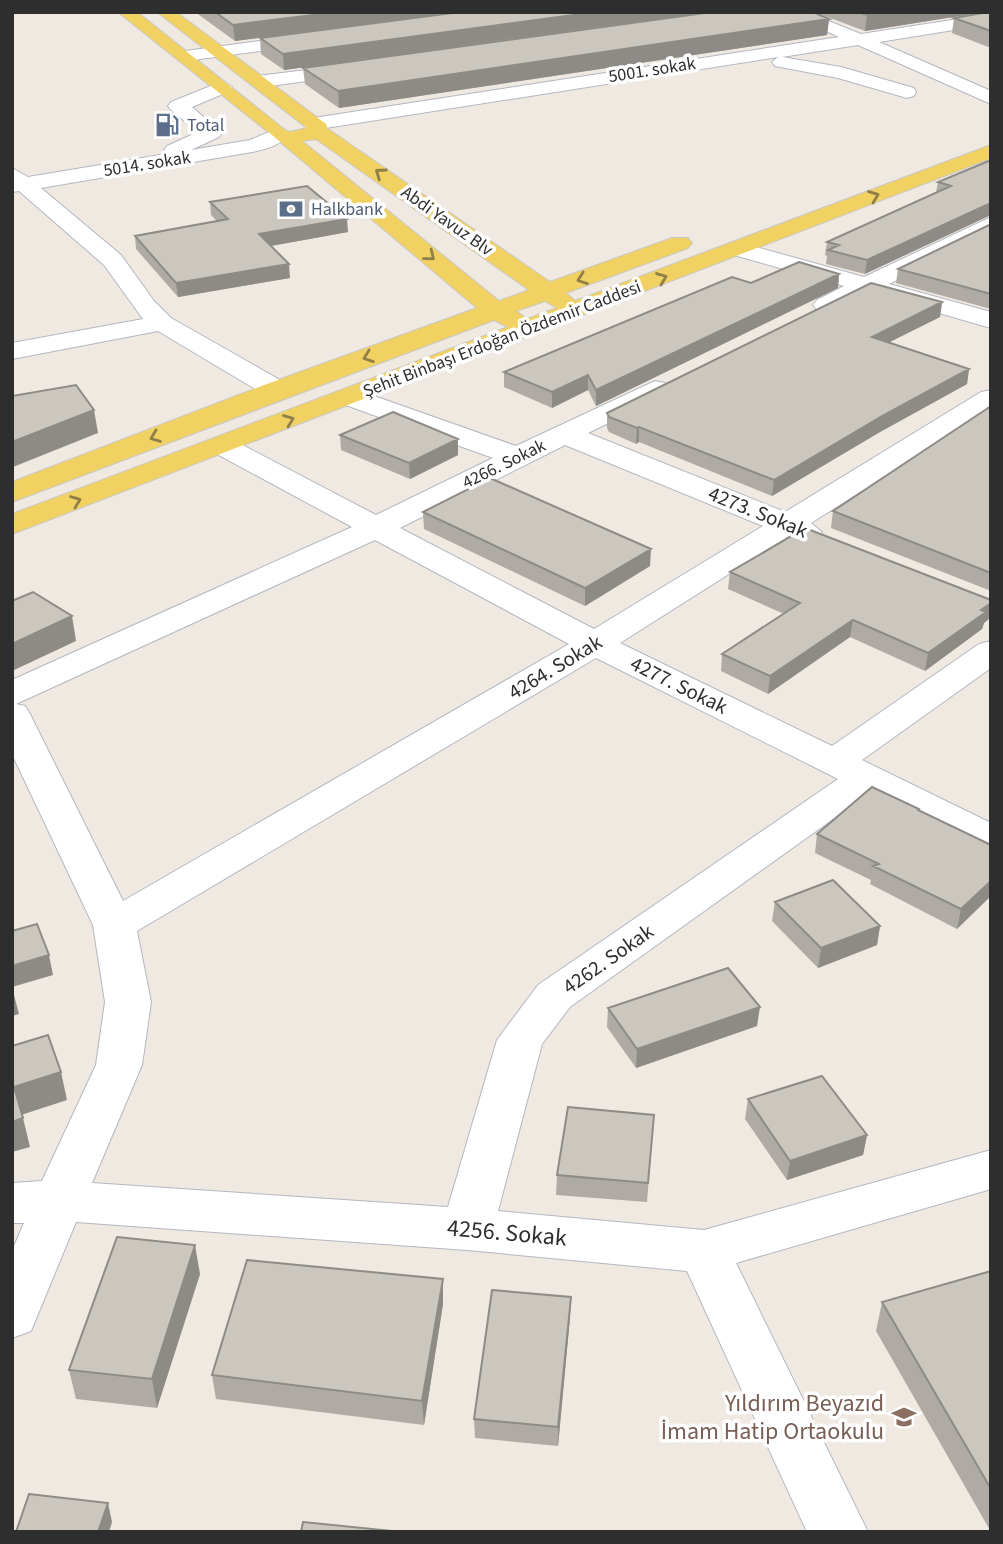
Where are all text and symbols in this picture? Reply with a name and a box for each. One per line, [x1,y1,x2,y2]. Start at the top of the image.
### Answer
street label: 5001. sokak [607,51,697,89]
fuel station icon: Total [153,111,181,139]
place label: Total [187,113,224,138]
street label: 5014. sokak [102,145,192,183]
one-way arrow [375,169,388,182]
street label: Abdi Yavuz Blv [396,180,499,262]
one-way arrow [867,190,879,204]
bank icon: Halkbank [277,195,305,223]
place label: Halkbank [311,197,383,222]
one-way arrow [421,248,434,260]
one-way arrow [576,271,588,285]
one-way arrow [655,272,667,286]
street label: Şehit Binbaşı Erdoğan Özdemir Caddesi [359,274,645,404]
one-way arrow [363,349,375,363]
one-way arrow [282,415,294,429]
one-way arrow [150,429,162,443]
street label: 4266. Sokak [458,433,550,495]
street label: 4273. Sokak [704,478,813,546]
one-way arrow [70,495,82,509]
street label: 4264. Sokak [502,627,608,707]
street label: 4277. Sokak [625,649,733,722]
street label: 4262. Sokak [556,916,660,1001]
street label: 4256. Sokak [446,1210,568,1256]
place label: Yıldırım Beyazıd İmam Hatip Ortaokulu [661,1386,884,1449]
school or university icon: Yıldırım Beyazıd İmam Hatip Ortaokulu [890,1403,918,1431]

